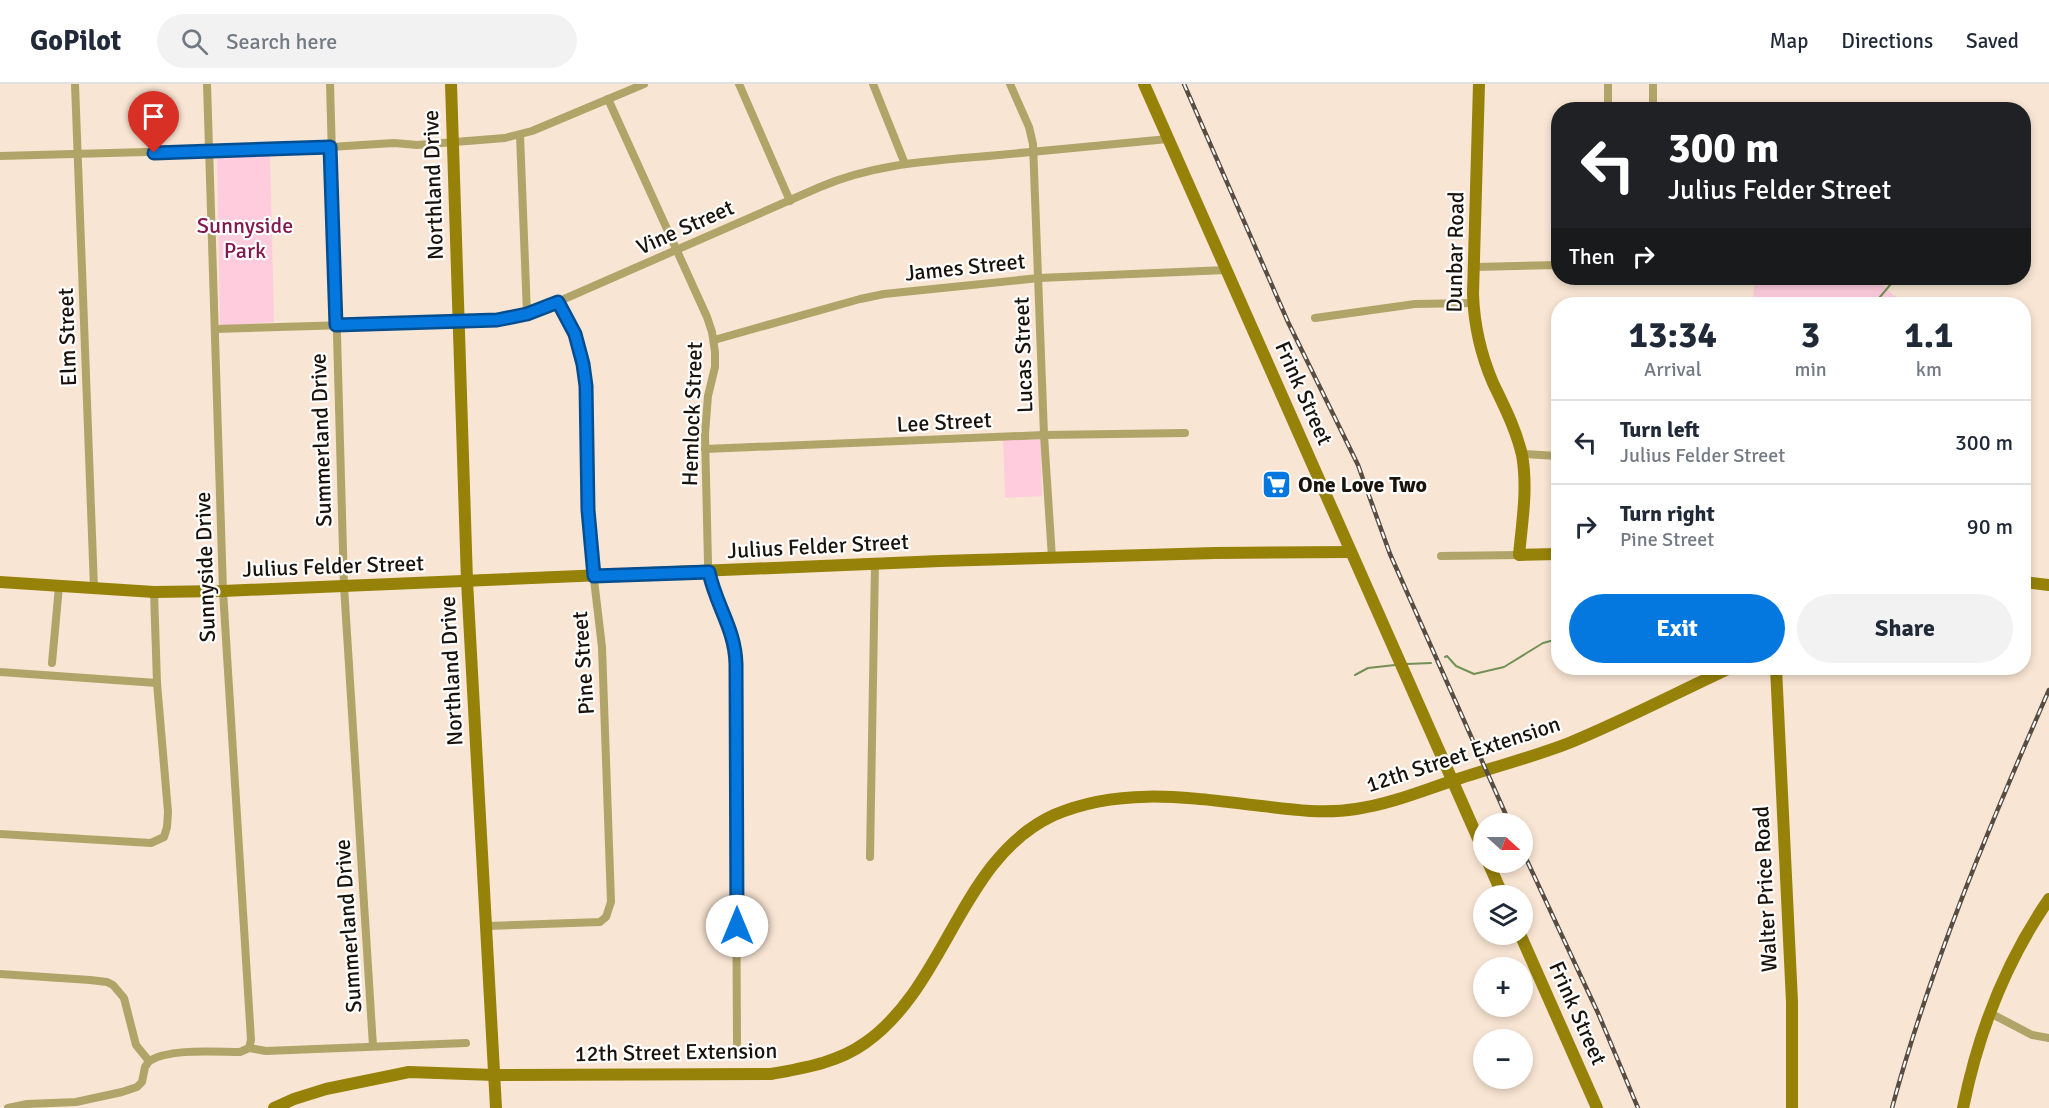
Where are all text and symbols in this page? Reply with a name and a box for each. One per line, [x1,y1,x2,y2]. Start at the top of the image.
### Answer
search box [157,14,577,68]
text: GoPilot [30,24,121,58]
icon: search [178,25,211,58]
text: Search here [226,28,337,55]
text: Map [1770,28,1808,54]
text: Directions [1841,28,1933,54]
text: Saved [1966,28,2019,54]
pin [128,91,179,153]
icon: arrive [137,100,170,133]
street label: Northland Drive [417,110,449,260]
text: 300 m [1668,123,1779,174]
icon: left [1569,126,1647,204]
text: Julius Felder Street [1668,174,1891,207]
street label: Dunbar Road [1440,191,1470,313]
street label: Vine Street [632,193,738,260]
park label: Sunnyside Park [197,212,293,264]
icon: right [1627,240,1660,273]
text: Then [1569,243,1615,270]
street label: James Street [904,247,1027,287]
street label: Elm Street [52,287,82,387]
street label: Lucas Street [1007,296,1039,414]
text: 13:34 [1629,313,1717,358]
text: 3 [1801,313,1820,358]
text: 1.1 [1904,313,1953,358]
street label: Frink Street [1269,337,1339,449]
street label: Hemlock Street [676,341,708,487]
street label: Summerland Drive [304,353,338,527]
text: Arrival [1644,357,1702,382]
text: min [1794,357,1827,382]
text: km [1916,357,1942,382]
street label: Lee Street [896,406,992,438]
text: Turn left [1620,416,1700,443]
icon: left [1569,426,1602,459]
text: 300 m [1955,429,2013,456]
text: Julius Felder Street [1620,443,1785,468]
supermarket icon: One Love Two [1261,468,1293,500]
place label: One Love Two [1298,471,1427,498]
street label: Sunnyside Drive [189,491,221,643]
text: Turn right [1620,500,1715,527]
icon: right [1569,510,1602,543]
text: 90 m [1967,513,2013,540]
text: Pine Street [1620,527,1714,552]
street label: Julius Felder Street [727,528,910,564]
street label: Julius Felder Street [242,549,425,583]
button: Exit [1569,594,1785,663]
button: Share [1797,594,2013,663]
street label: Northland Drive [434,595,468,747]
street label: Pine Street [566,610,600,716]
street label: 12th Street Extension [1362,710,1564,798]
street label: Walter Price Road [1747,805,1783,973]
north arrow [1473,813,1533,873]
map controls [1473,813,1533,1089]
street label: Summerland Drive [328,838,368,1014]
button: layers [1473,885,1533,945]
position arrow [705,894,769,958]
button: + [1473,957,1533,1017]
street label: Frink Street [1543,957,1613,1069]
button: − [1473,1029,1533,1089]
street label: 12th Street Extension [574,1037,778,1067]

